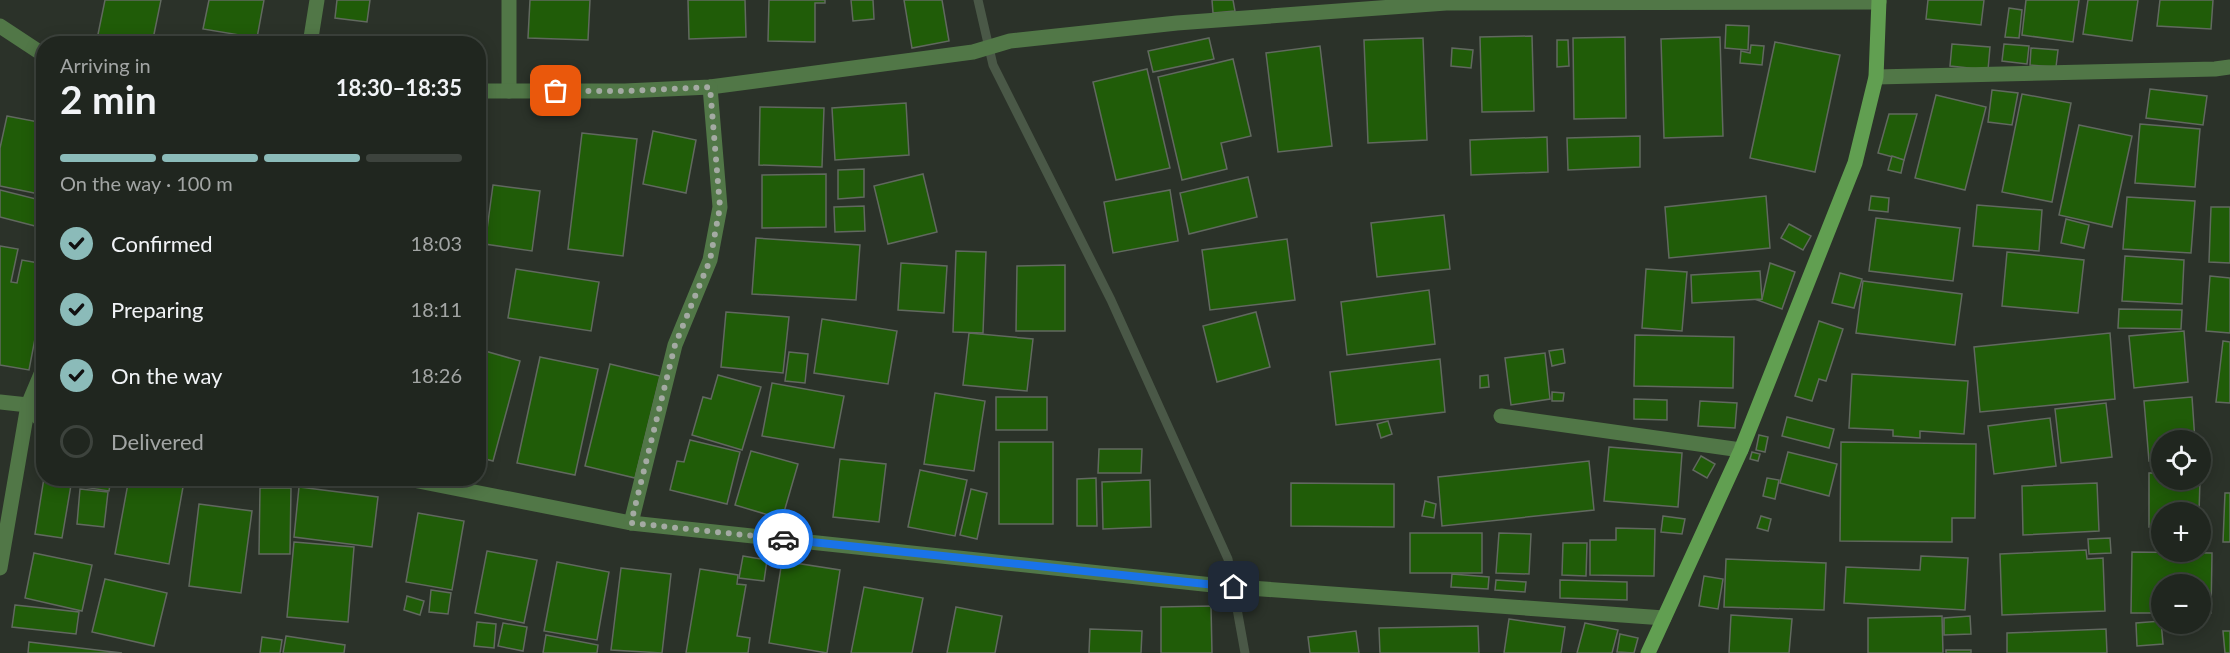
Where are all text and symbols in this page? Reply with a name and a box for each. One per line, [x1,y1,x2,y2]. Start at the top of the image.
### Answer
text: Arriving in [60,53,151,77]
pin [530,65,581,116]
text: 18:30–18:35 [336,74,462,101]
icon: bag [539,74,572,107]
text: 2 min [60,76,157,122]
text: On the way · 100 m [60,171,233,195]
icon: check [60,227,93,260]
text: Confirmed [111,230,213,257]
text: 18:03 [411,231,462,255]
icon: check [60,293,93,326]
text: Preparing [111,296,203,323]
text: 18:11 [411,297,462,321]
icon: check [60,359,93,392]
text: On the way [111,362,222,389]
text: 18:26 [411,363,462,387]
text: Delivered [111,428,204,455]
map controls [2151,430,2211,634]
button: locate [2151,430,2211,490]
button: + [2151,502,2211,562]
courier [753,509,813,569]
icon: car [767,523,800,556]
pin [1208,561,1259,612]
icon: home [1217,570,1250,603]
button: − [2151,574,2211,634]

